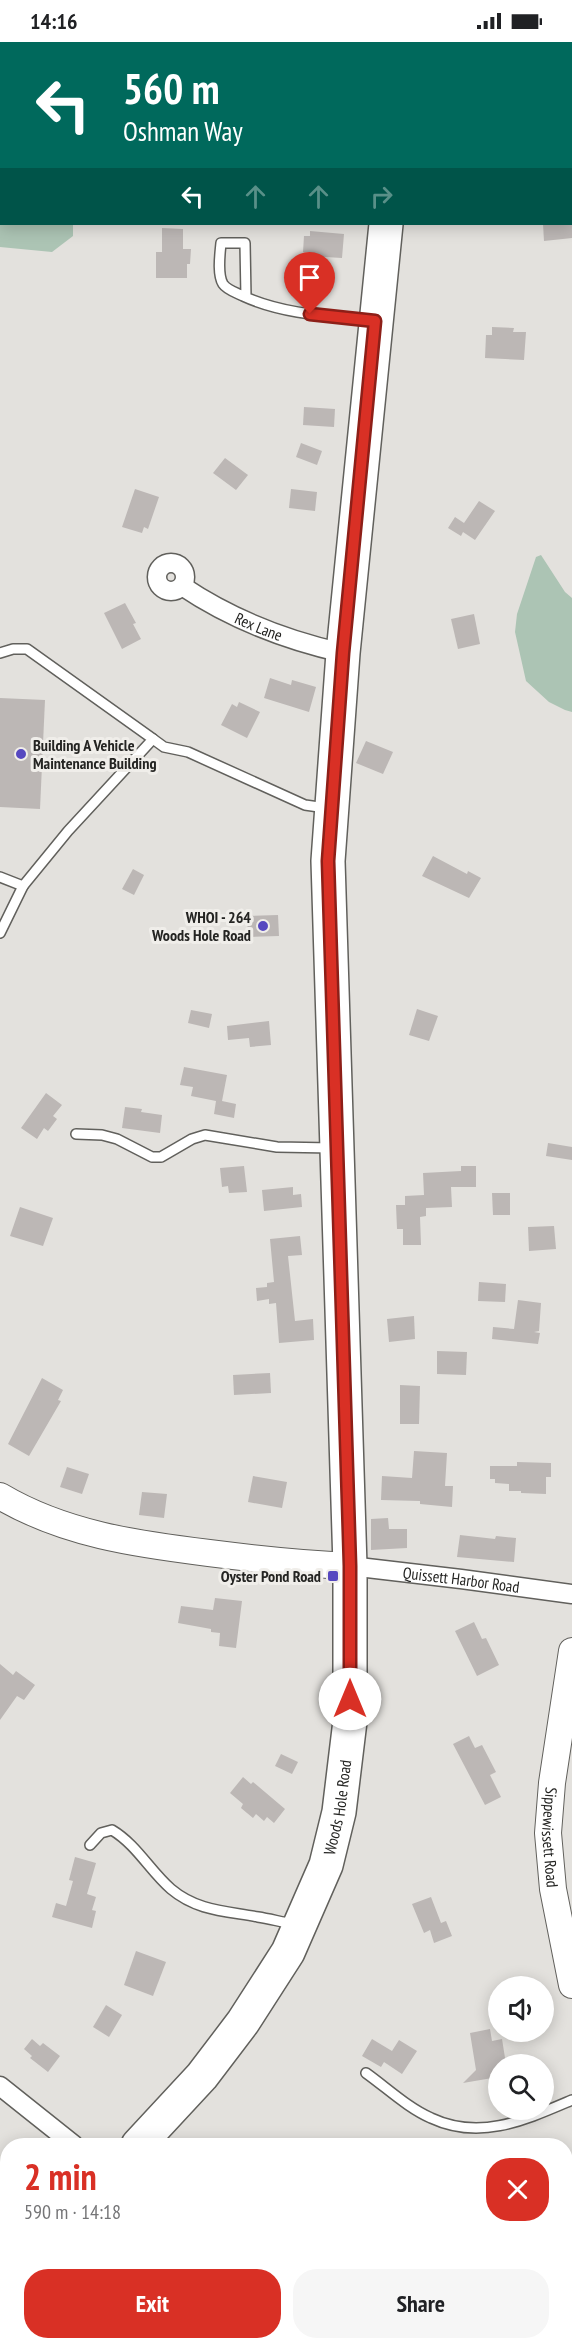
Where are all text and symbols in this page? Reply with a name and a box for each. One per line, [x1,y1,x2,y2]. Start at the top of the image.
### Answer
text: 14:16 [30,7,78,35]
text: 560 m [123,61,220,116]
icon: left [24,66,102,144]
text: Oshman Way [123,114,243,148]
icon: left [176,180,209,213]
icon: ahead [239,180,272,213]
icon: ahead [302,180,335,213]
icon: right [365,180,398,213]
pin [284,252,335,314]
icon: arrive [293,261,326,294]
street label: Rex Lane [232,608,285,645]
place label: Building A Vehicle Maintenance Building [33,735,156,773]
marker: Building A Vehicle Maintenance Building [14,747,28,761]
place label: WHOI - 264 Woods Hole Road [151,907,251,945]
marker: WHOI - 264 Woods Hole Road [256,919,270,933]
street label: Quissett Harbor Road [402,1562,521,1597]
place label: Oyster Pond Road [221,1566,321,1586]
marker: Oyster Pond Road [326,1569,340,1583]
position arrow [318,1667,382,1731]
street label: Woods Hole Road [319,1759,355,1857]
street label: Sippewissett Road [538,1786,563,1888]
map controls [488,1976,554,2120]
button: sound [488,1976,554,2042]
button: search [488,2054,554,2120]
text: 2 min [24,2153,97,2200]
button: close [486,2158,549,2221]
text: 590 m · 14:18 [24,2199,121,2225]
button: Exit [24,2269,281,2338]
button: Share [293,2269,549,2338]

